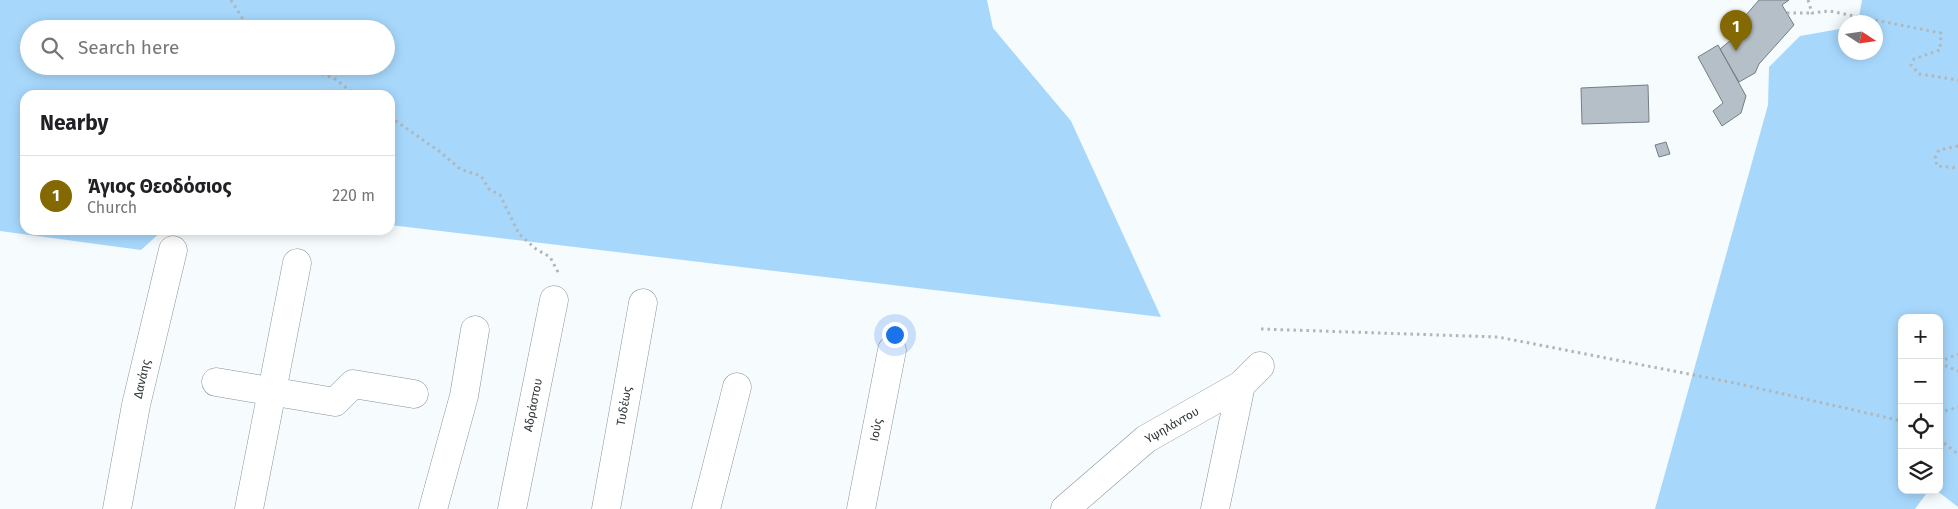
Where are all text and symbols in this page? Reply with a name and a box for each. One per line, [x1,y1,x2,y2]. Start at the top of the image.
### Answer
pin: 1 [1720,10,1752,51]
north arrow [1838,15,1883,60]
search box [20,20,395,75]
icon: search [38,34,66,62]
text: Search here [78,36,179,59]
text: Nearby [40,110,108,136]
text: Άγιος Θεοδόσιος [87,175,232,198]
text: 1 [52,186,60,205]
text: 220 m [332,186,375,205]
text: Church [87,198,137,217]
map controls [1898,314,1943,494]
button: + [1898,314,1943,359]
your location [882,322,908,348]
street label: Δανάης [131,358,153,400]
button: − [1898,359,1943,404]
street label: Αδράστου [521,377,545,433]
street label: Τυδέως [614,385,634,427]
street label: Υψηλάντου [1143,404,1202,446]
button: locate [1898,404,1943,449]
street label: Ιούς [867,417,885,443]
button: layers [1898,449,1943,494]

